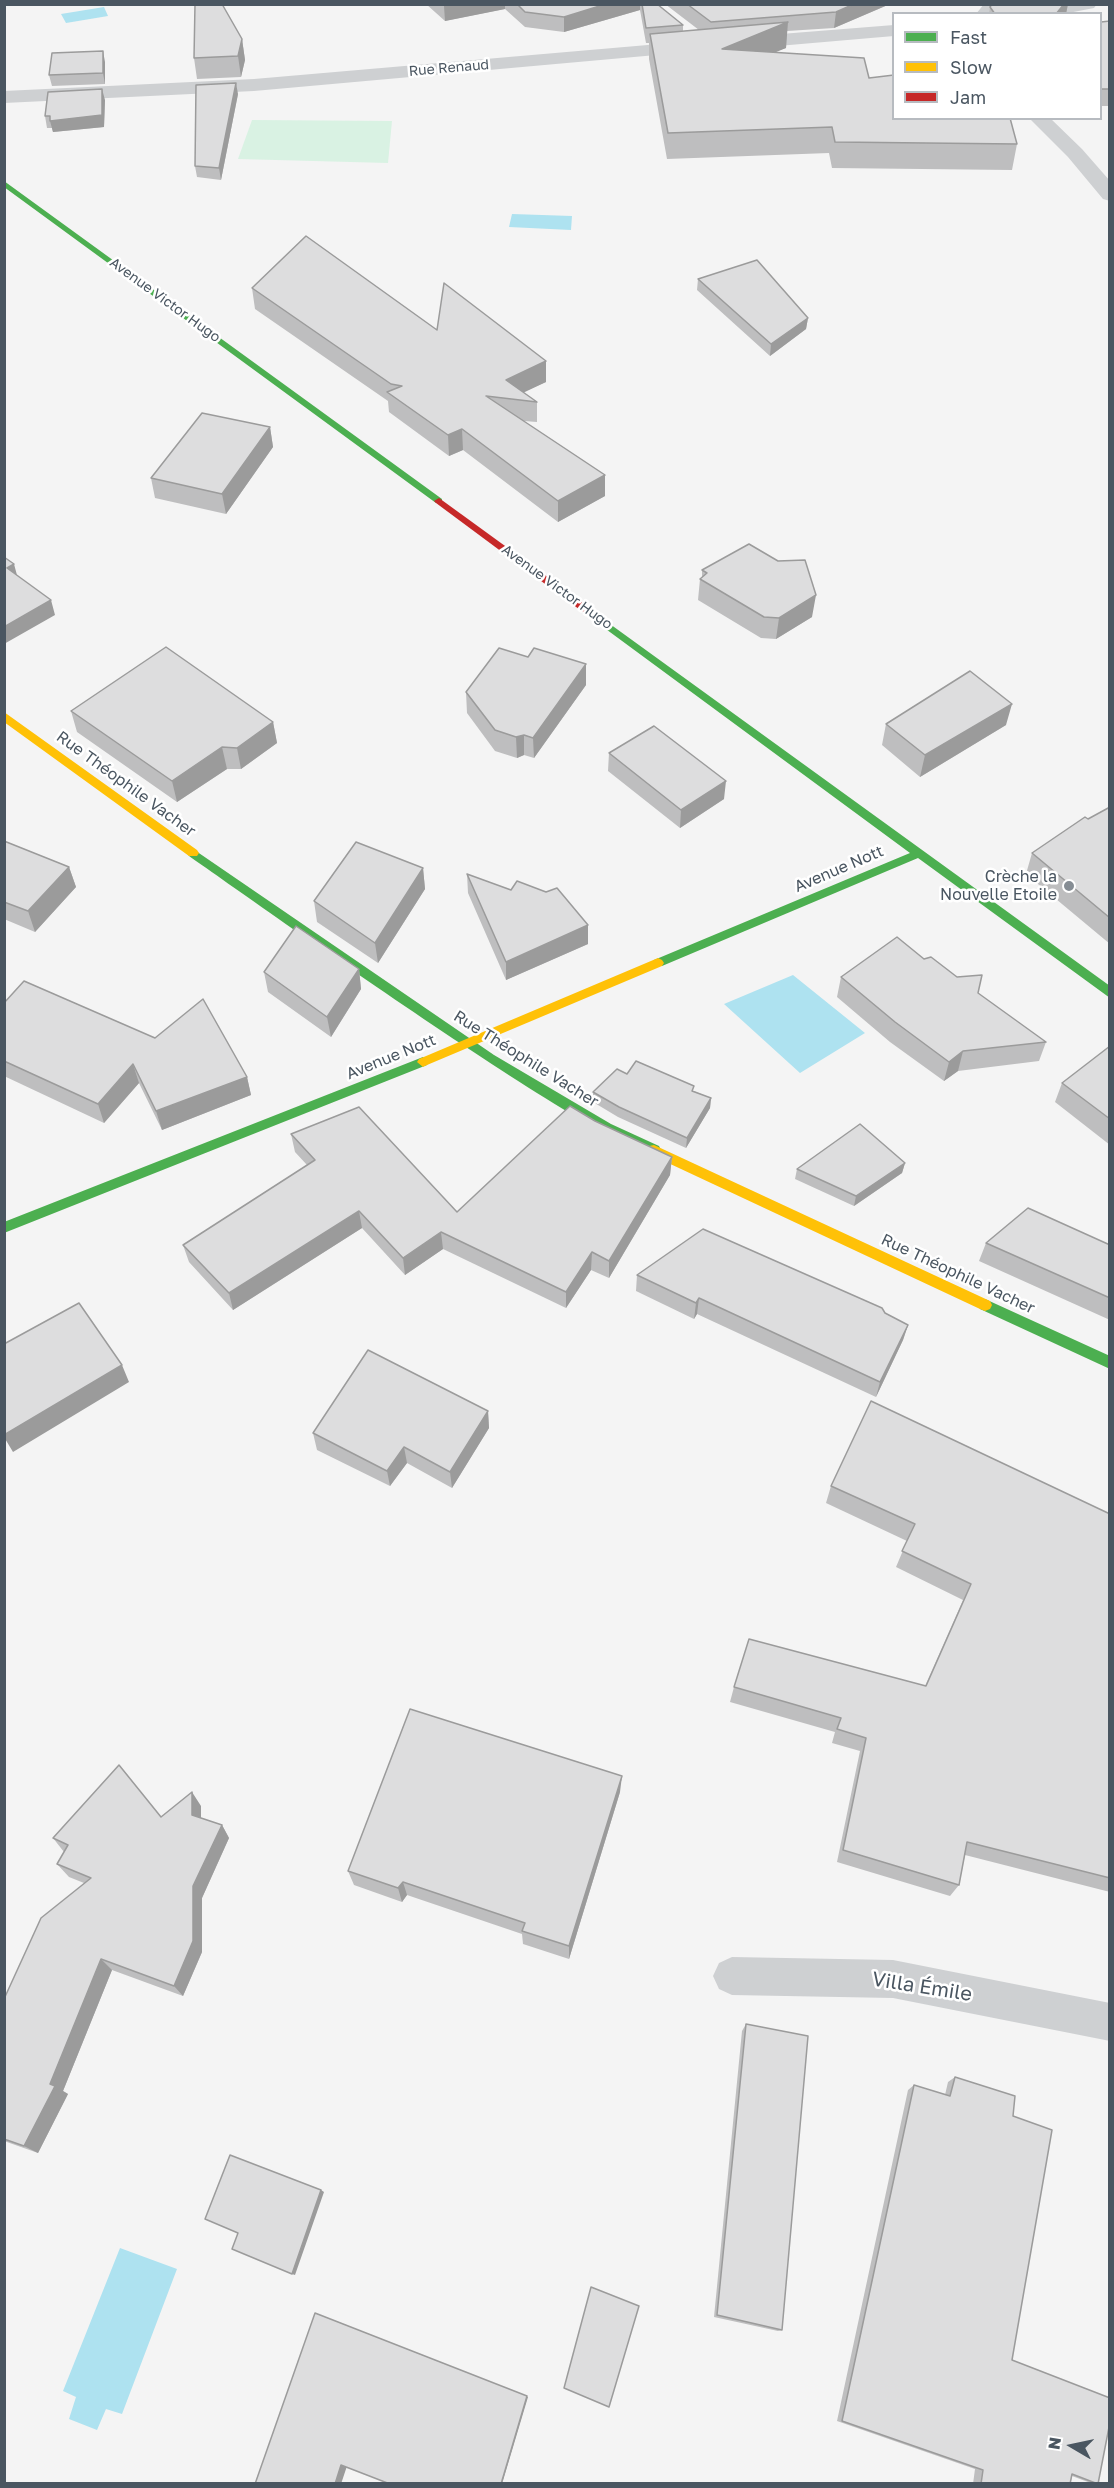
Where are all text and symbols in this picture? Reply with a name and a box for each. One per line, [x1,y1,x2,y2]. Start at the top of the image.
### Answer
legend [892,12,1102,120]
text: Fast [950,26,987,48]
street label: Rue Renaud [408,56,490,80]
text: Slow [950,56,992,78]
text: Jam [950,86,986,108]
street label: Avenue Victor Hugo [106,254,224,346]
street label: Avenue Victor Hugo [498,541,616,633]
street label: Rue Théophile Vacher [53,727,199,841]
street label: Avenue Nott [792,842,886,896]
place label: Crèche la Nouvelle Etoile [940,867,1057,905]
marker: Crèche la Nouvelle Etoile [1062,879,1076,893]
street label: Rue Théophile Vacher [450,1007,602,1111]
street label: Avenue Nott [343,1030,439,1084]
street label: Rue Théophile Vacher [878,1230,1038,1318]
street label: Villa Émile [870,1967,974,2007]
north arrow [1042,2416,1102,2476]
text: N [1043,2436,1065,2451]

